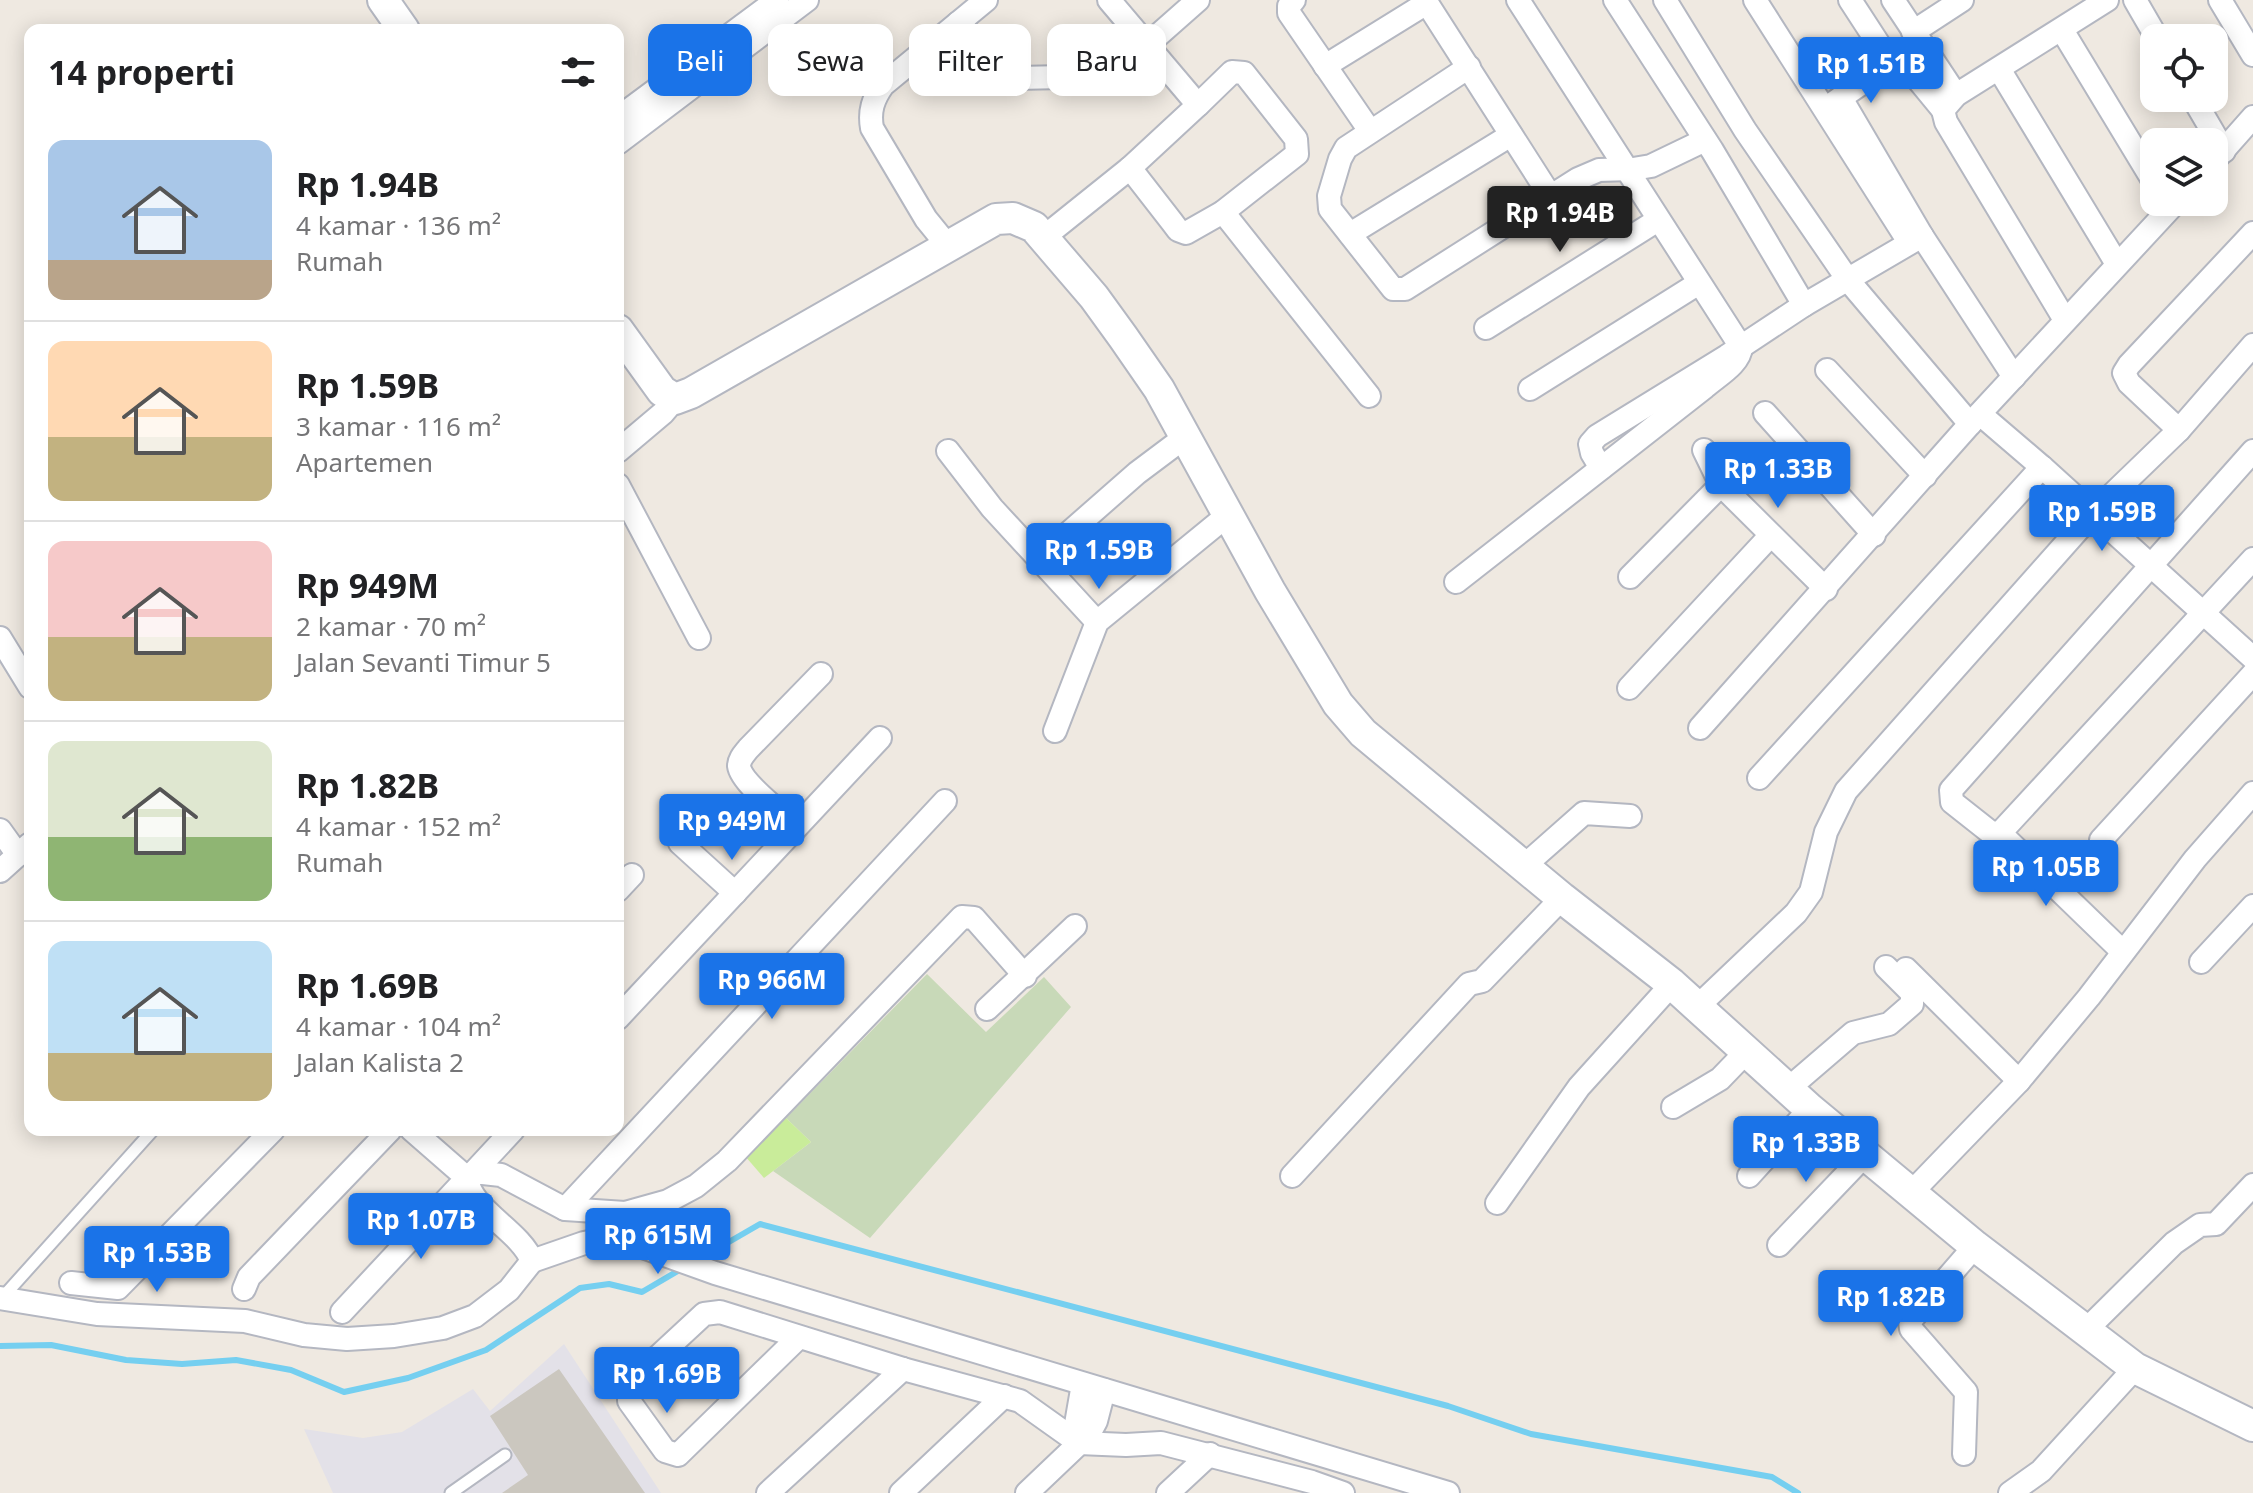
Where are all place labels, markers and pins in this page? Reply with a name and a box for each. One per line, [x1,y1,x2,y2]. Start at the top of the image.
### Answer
pin: Rp 1.51B [1788,37,1954,105]
pin: Rp 1.94B [1477,186,1643,254]
pin: Rp 1.33B [1695,442,1861,510]
pin: Rp 1.59B [2019,485,2185,553]
pin: Rp 1.59B [1016,523,1182,591]
pin: Rp 949M [658,794,806,862]
pin: Rp 1.05B [1963,840,2129,908]
pin: Rp 966M [698,953,846,1021]
pin: Rp 1.33B [1723,1116,1889,1184]
pin: Rp 1.07B [338,1193,504,1261]
pin: Rp 615M [584,1208,732,1276]
pin: Rp 1.53B [74,1226,240,1294]
pin: Rp 1.82B [1808,1270,1974,1338]
pin: Rp 1.69B [584,1347,750,1415]

